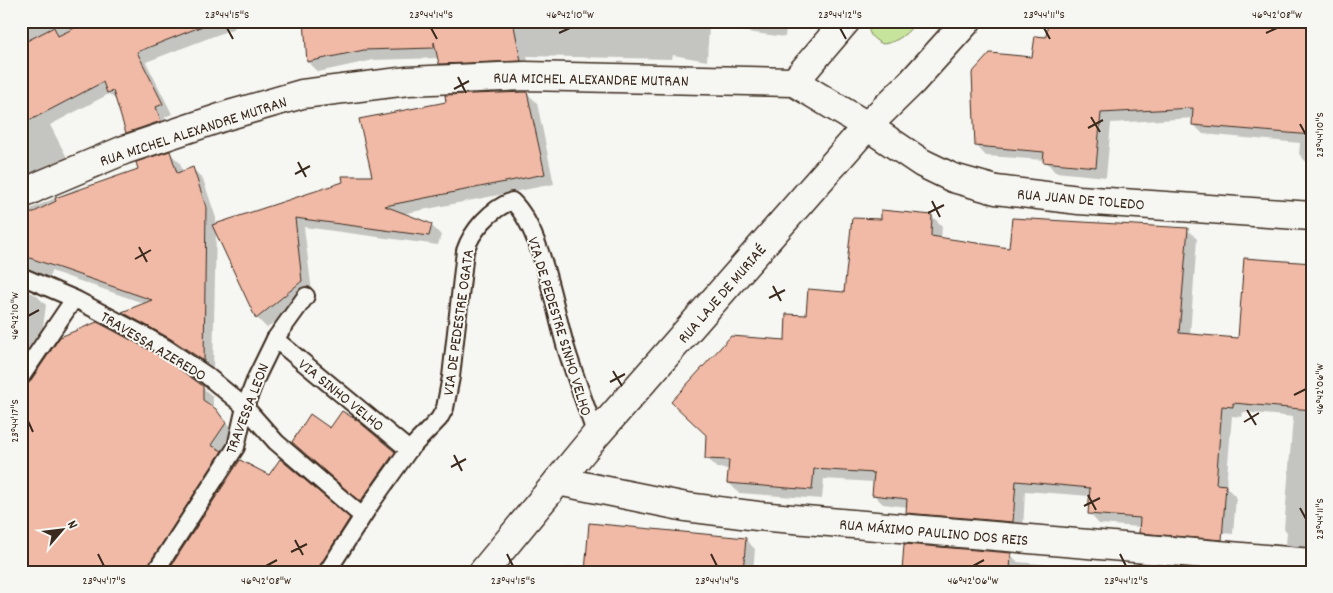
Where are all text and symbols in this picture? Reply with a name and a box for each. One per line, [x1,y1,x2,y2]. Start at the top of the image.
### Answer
text: 23°44'15"S [205,7,249,24]
text: 23°44'14"S [409,7,453,24]
text: 46°42'10"W [546,7,594,24]
text: 23°44'12"S [818,7,862,24]
text: 23°44'11"S [1023,7,1065,24]
text: 46°42'08"W [1252,7,1302,24]
street label: RUA MICHEL ALEXANDRE MUTRAN [493,67,689,94]
street label: RUA MICHEL ALEXANDRE MUTRAN [97,91,290,174]
text: 23°44'10"S [1312,112,1329,158]
street label: RUA JUAN DE TOLEDO [1016,183,1145,218]
street label: VIA DE PEDESTRE SINHO VELHO [520,234,597,419]
street label: RUA LAJE DE MURIAÉ [673,239,773,349]
street label: VIA DE PEDESTRE OGATA [438,247,481,397]
text: 46°42'10"W [7,292,24,340]
street label: TRAVESSA AZEREDO [95,306,210,388]
street label: VIA SINHO VELHO [292,354,388,438]
street label: TRAVESSA LEON [221,360,276,458]
text: 46°42'06"W [1312,363,1329,414]
text: 23°44'17"S [7,399,24,443]
text: 23°44'11"S [1312,498,1329,540]
north arrow [38,506,88,556]
street label: RUA MÁXIMO PAULINO DOS REIS [838,514,1029,553]
text: N [61,517,82,533]
text: 23°44'17"S [82,573,126,590]
text: 46°42'08"W [241,573,291,590]
text: 23°44'15"S [491,573,535,590]
text: 23°44'14"S [695,573,739,590]
text: 46°42'06"W [948,573,999,590]
text: 23°44'12"S [1104,573,1148,590]

